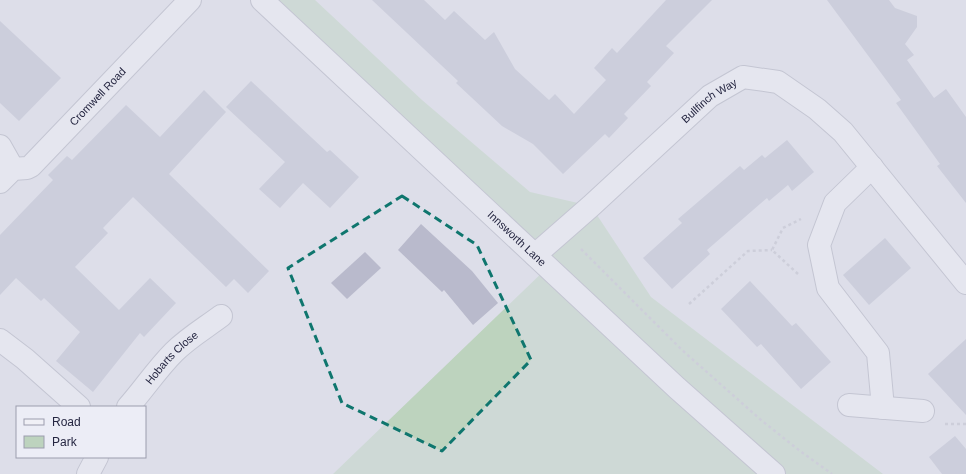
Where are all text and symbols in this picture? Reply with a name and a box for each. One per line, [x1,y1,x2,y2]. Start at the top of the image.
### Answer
street label: Cromwell Road [67,65,128,128]
street label: Bullfinch Way [679,76,739,125]
street label: Innsworth Lane [485,208,549,268]
street label: Hobarts Close [143,329,200,387]
legend [16,406,146,458]
text: Road [52,415,81,429]
text: Park [52,435,78,449]

